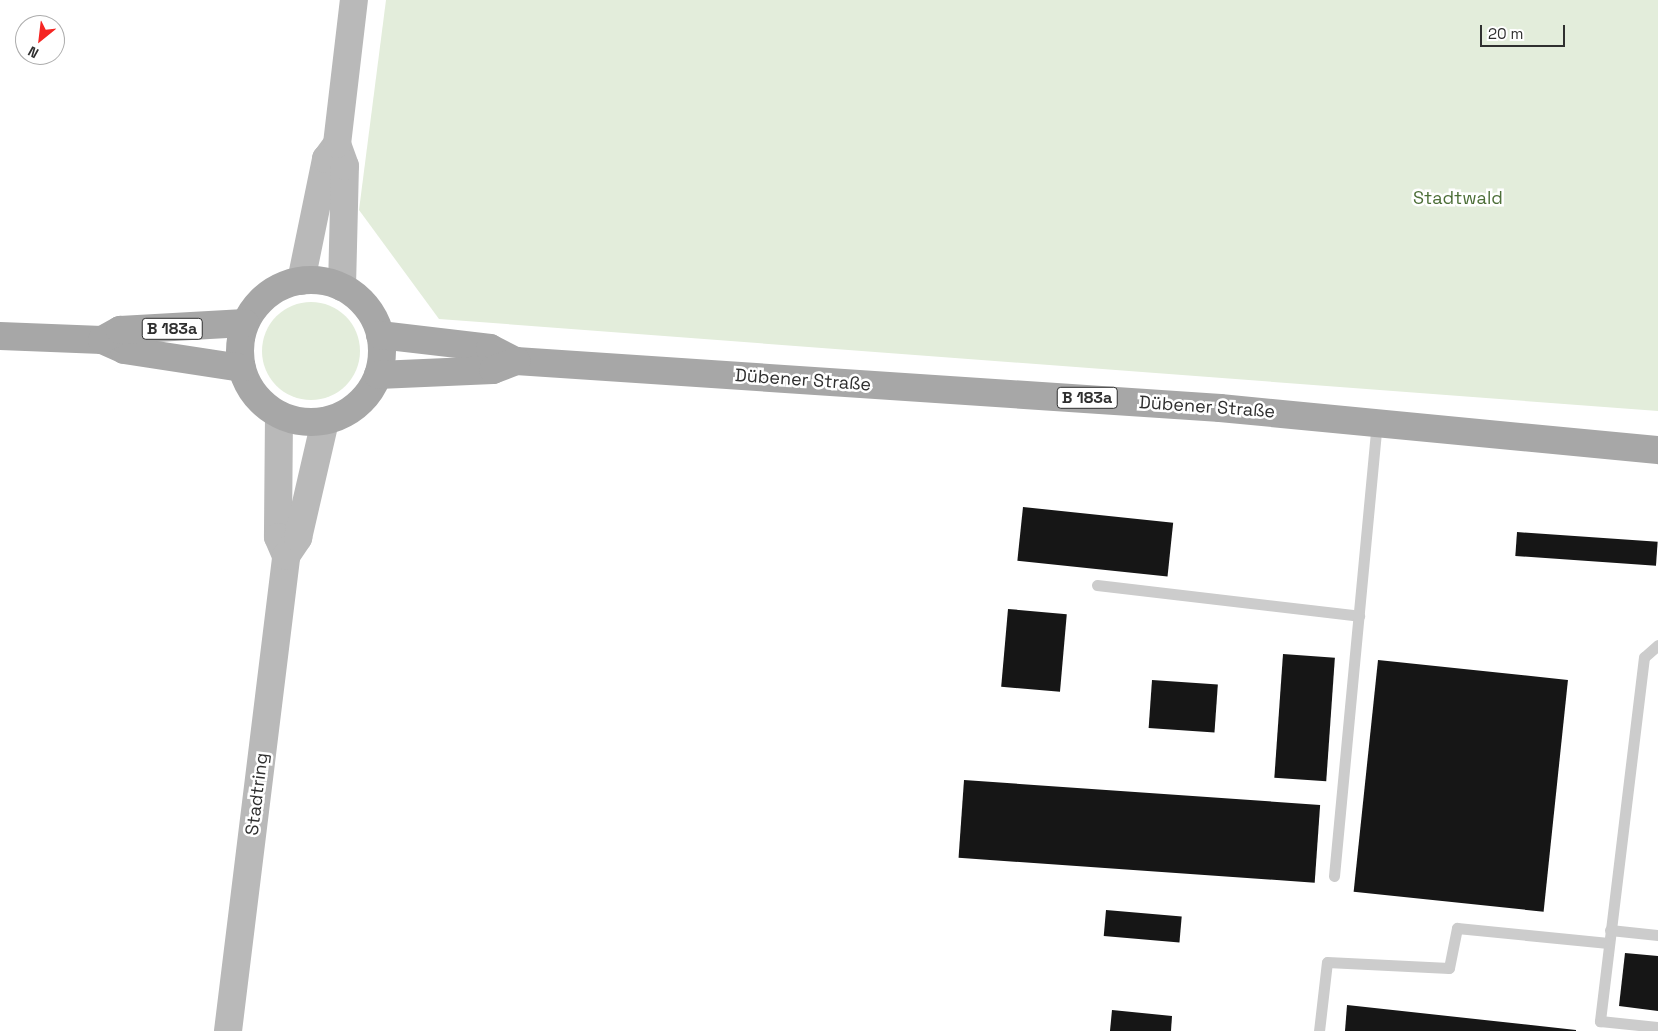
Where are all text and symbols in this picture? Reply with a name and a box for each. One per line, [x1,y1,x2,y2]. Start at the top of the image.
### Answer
north arrow [15,15,65,65]
scale bar [1483,15,1568,47]
text: 20 m [1488,24,1523,43]
text: N [25,42,42,62]
park label: Stadtwald [1413,187,1503,209]
road number: B 183a [141,316,203,342]
street label: Dübener Straße [734,364,872,396]
road number: B 183a [1056,384,1118,412]
street label: Dübener Straße [1138,391,1276,423]
street label: Stadtring [241,751,273,837]

